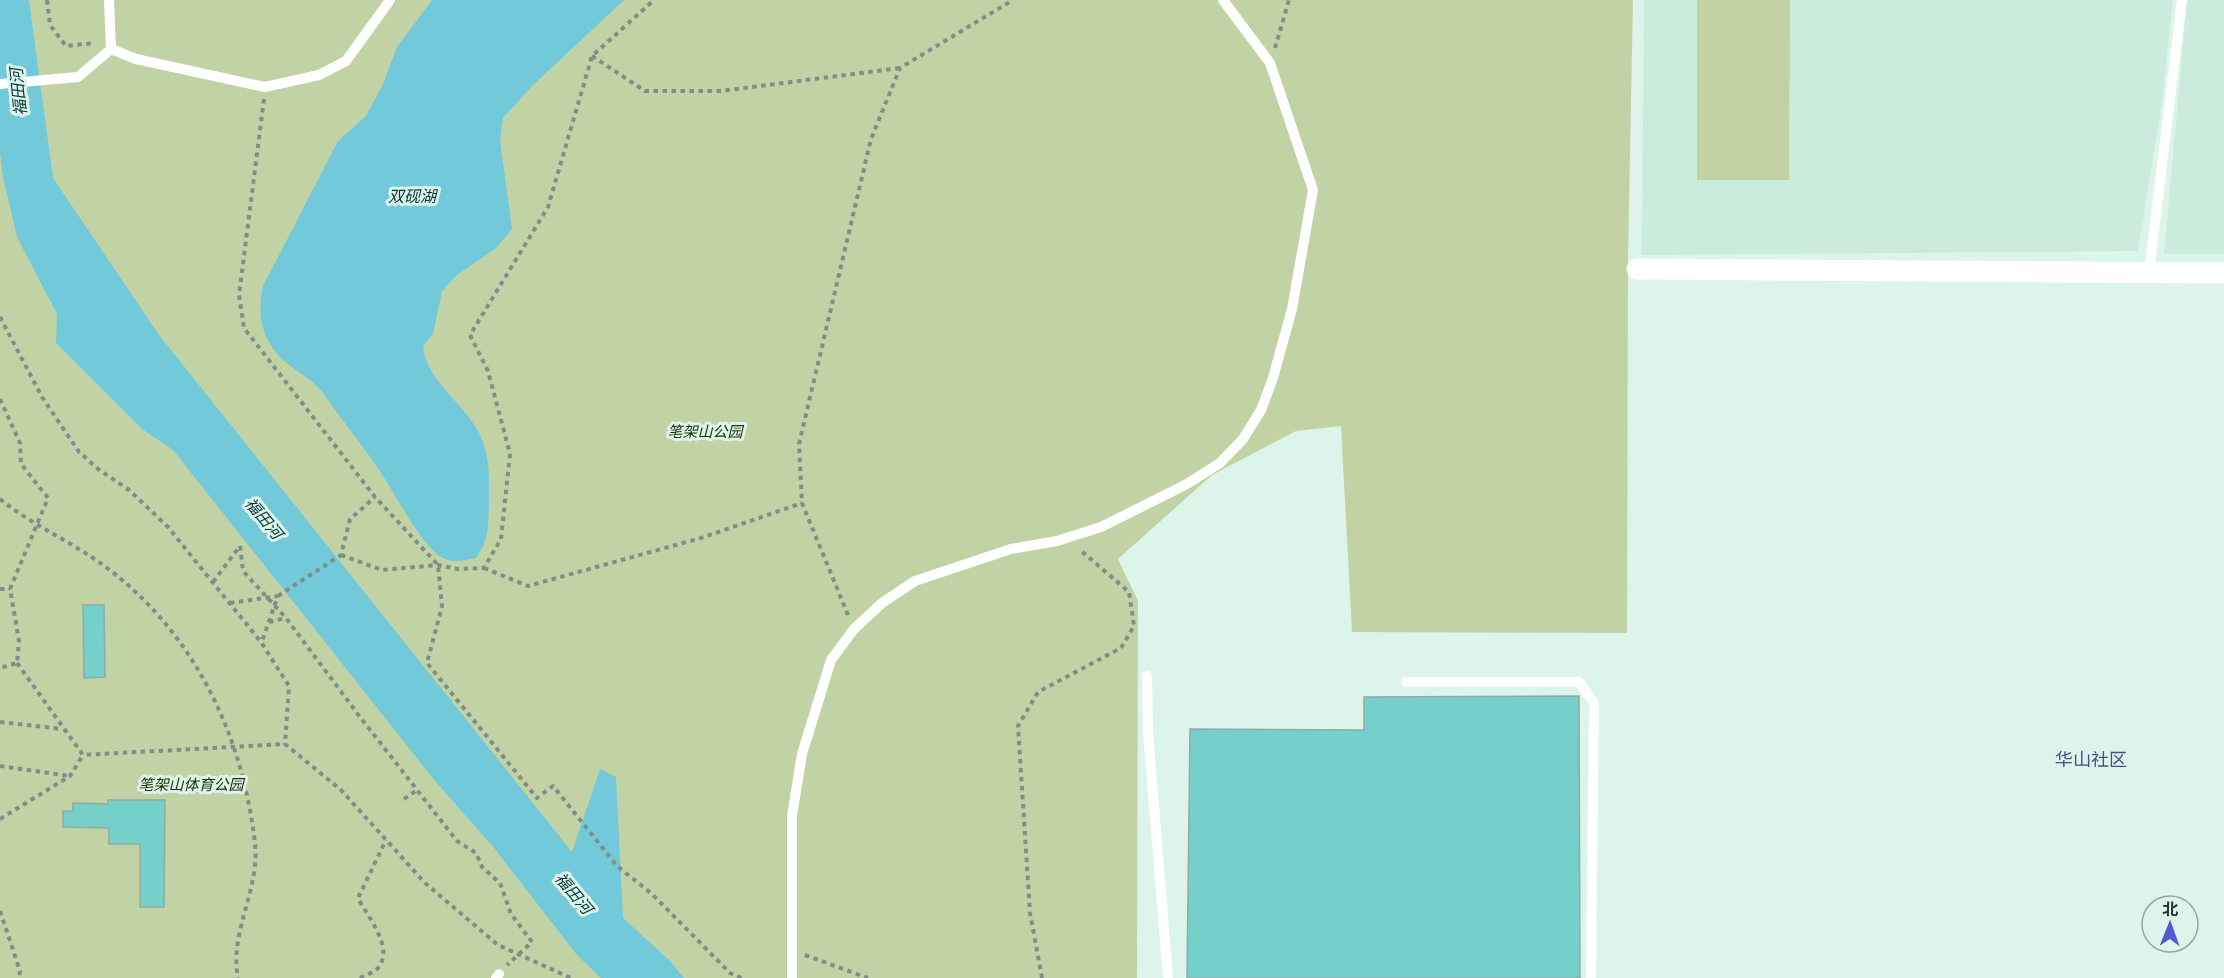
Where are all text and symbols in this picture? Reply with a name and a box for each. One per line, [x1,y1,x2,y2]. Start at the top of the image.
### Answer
water label: 福田河 [2,64,31,117]
water label: 双砚湖 [388,183,439,207]
park label: 笔架山公园 [667,420,744,441]
water label: 福田河 [240,491,291,546]
district label: 华山社区 [2055,745,2127,771]
park label: 笔架山体育公园 [138,773,245,794]
water label: 福田河 [550,866,601,921]
north arrow [2140,894,2200,954]
text: 北 [2162,896,2178,920]

